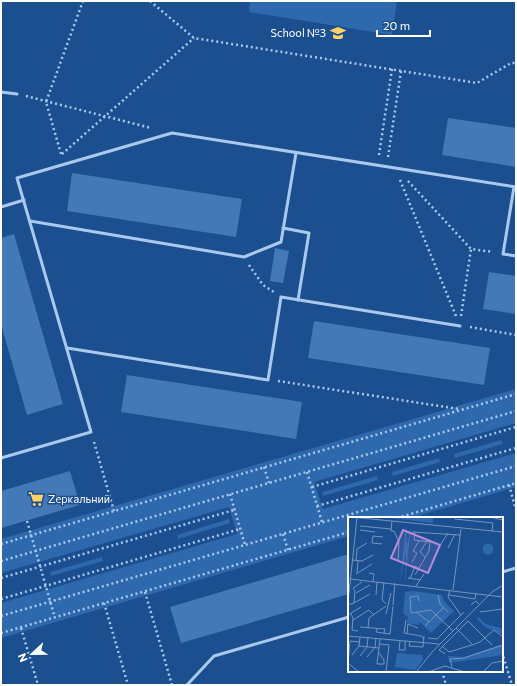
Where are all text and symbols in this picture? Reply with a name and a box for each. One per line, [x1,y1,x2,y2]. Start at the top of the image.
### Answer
scale bar [377,12,430,38]
text: 20 m [383,18,410,32]
school or university icon: School №3 [329,24,347,42]
place label: School №3 [271,26,326,39]
supermarket icon: Zеркальний [27,490,45,508]
place label: Zеркальний [48,492,110,505]
inset map [348,517,503,672]
north arrow [12,634,52,674]
text: N [15,652,30,664]

